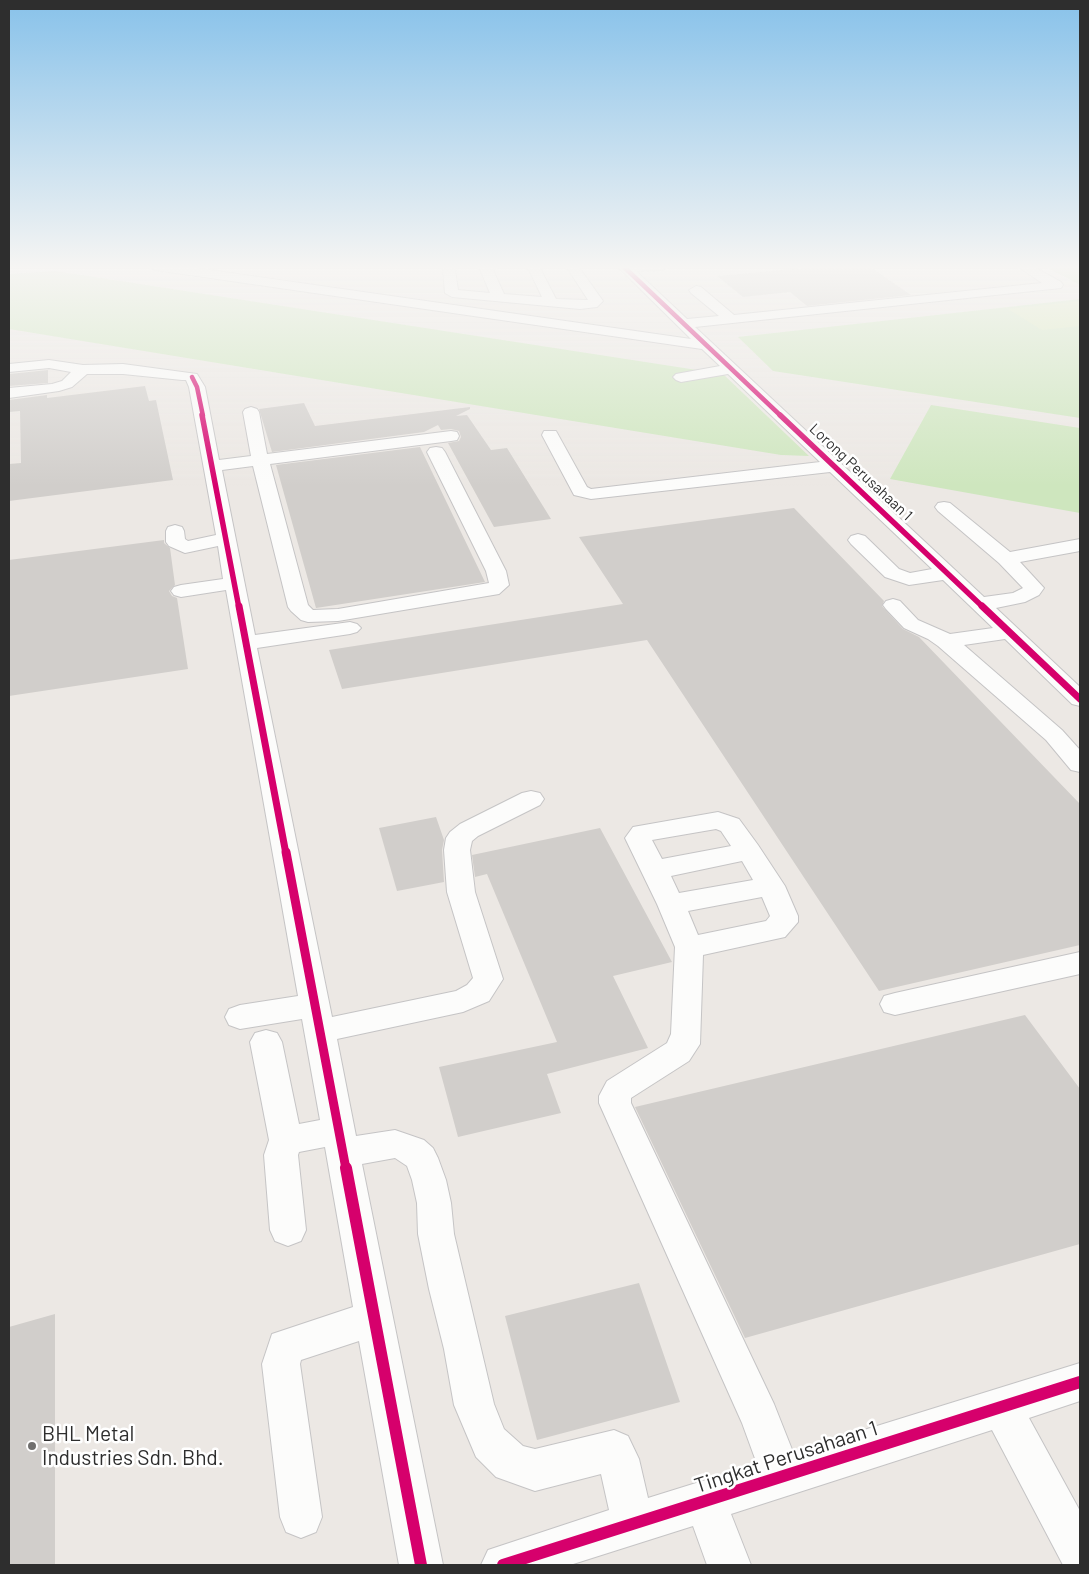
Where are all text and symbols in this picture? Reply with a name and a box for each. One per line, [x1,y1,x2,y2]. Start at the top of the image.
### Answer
street label: Lorong Perusahaan 1 [806,420,916,524]
street label: Tingkat Perusahaan 1 [691,1416,881,1498]
place label: BHL Metal Industries Sdn. Bhd. [42,1421,224,1471]
marker: BHL Metal Industries Sdn. Bhd. [26,1440,38,1452]

